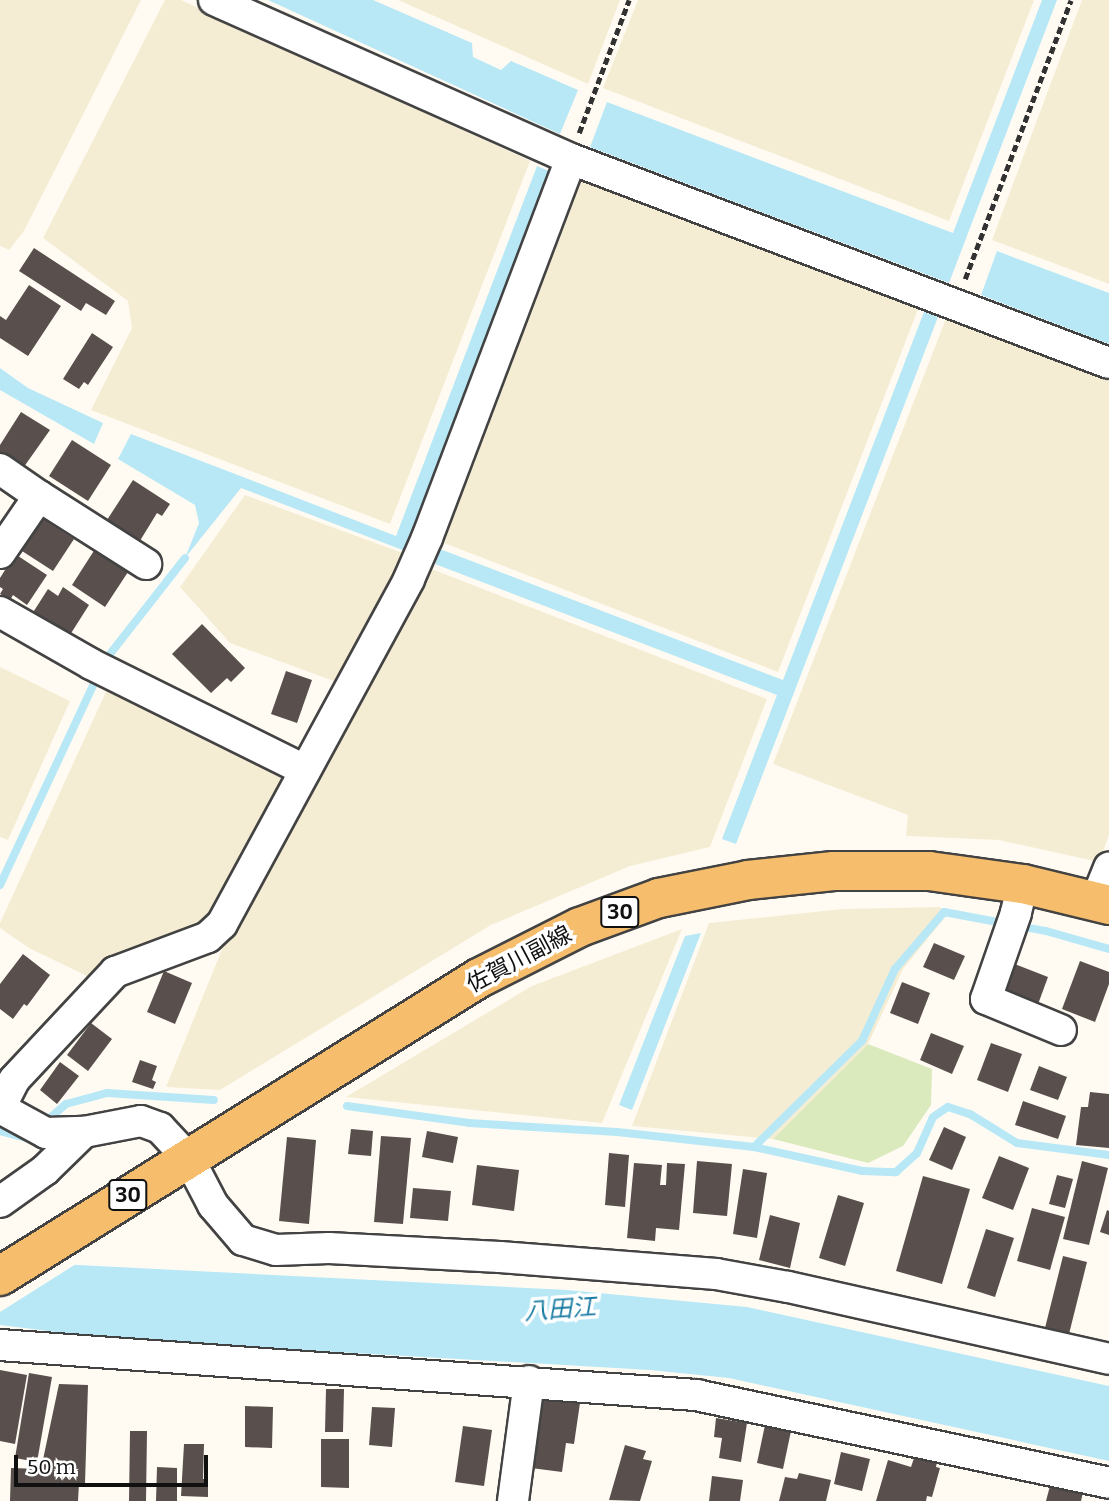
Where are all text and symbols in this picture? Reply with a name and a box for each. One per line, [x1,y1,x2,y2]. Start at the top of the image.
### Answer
road number: 30 [599,894,641,930]
street label: 佐賀川副線 [462,920,576,998]
road number: 30 [107,1178,149,1212]
water label: 八田江 [523,1293,597,1327]
scale bar [18,1442,212,1486]
text: 50 m [27,1454,76,1480]

